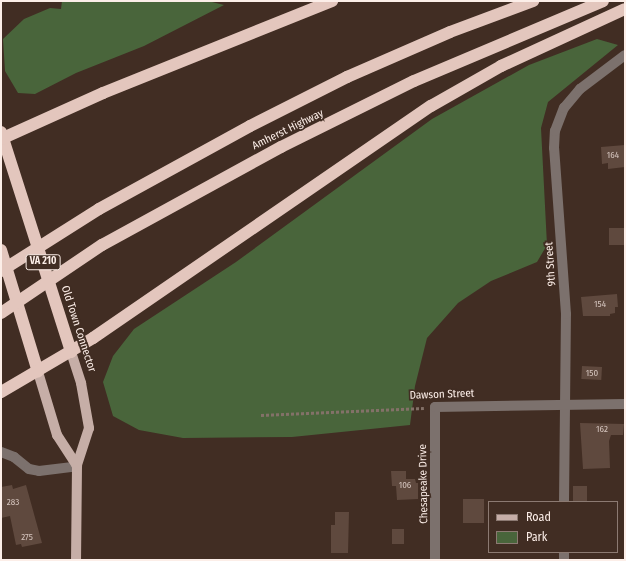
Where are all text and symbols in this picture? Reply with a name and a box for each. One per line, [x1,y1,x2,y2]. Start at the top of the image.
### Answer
street label: Amherst Highway [250,107,326,153]
house number: 164 [607,150,619,160]
street label: 9th Street [543,241,559,287]
road number: VA 210 [25,254,61,270]
street label: Old Town Connector [58,284,98,374]
house number: 154 [594,299,606,309]
house number: 150 [586,368,598,378]
street label: Dawson Street [409,387,475,403]
house number: 162 [596,424,608,434]
street label: Chesapeake Drive [417,444,431,524]
house number: 106 [399,480,411,490]
house number: 283 [7,497,19,507]
legend [488,501,618,553]
text: Road [526,510,551,524]
text: Park [526,530,547,544]
house number: 275 [21,532,33,542]

